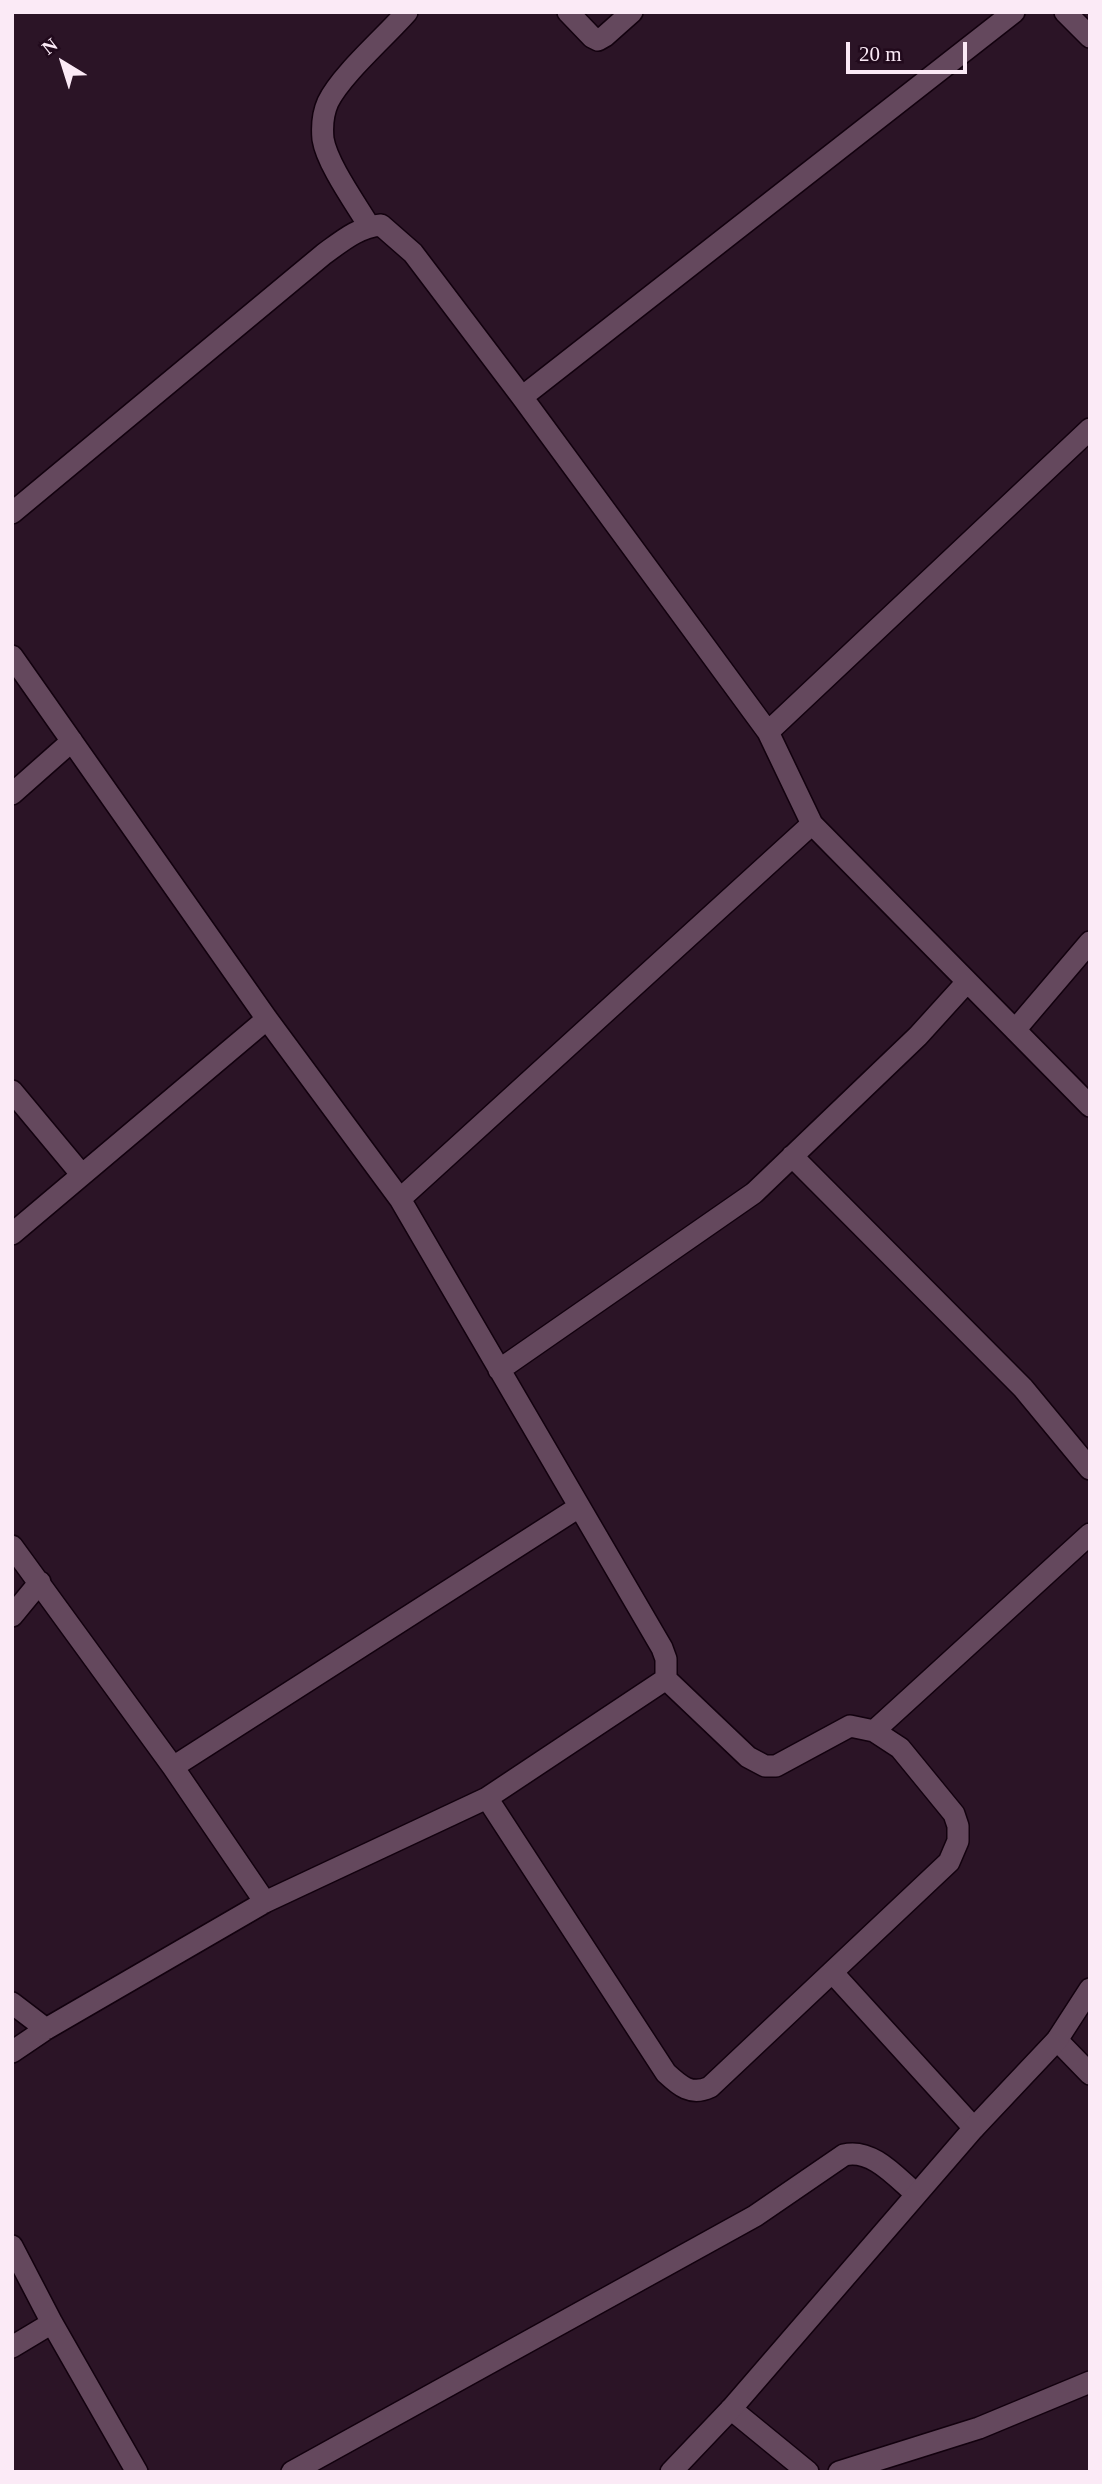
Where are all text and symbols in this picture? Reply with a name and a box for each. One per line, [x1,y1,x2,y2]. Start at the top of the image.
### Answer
north arrow [28,28,98,98]
scale bar [850,28,971,72]
text: N [38,34,62,59]
text: 20 m [859,42,902,66]

